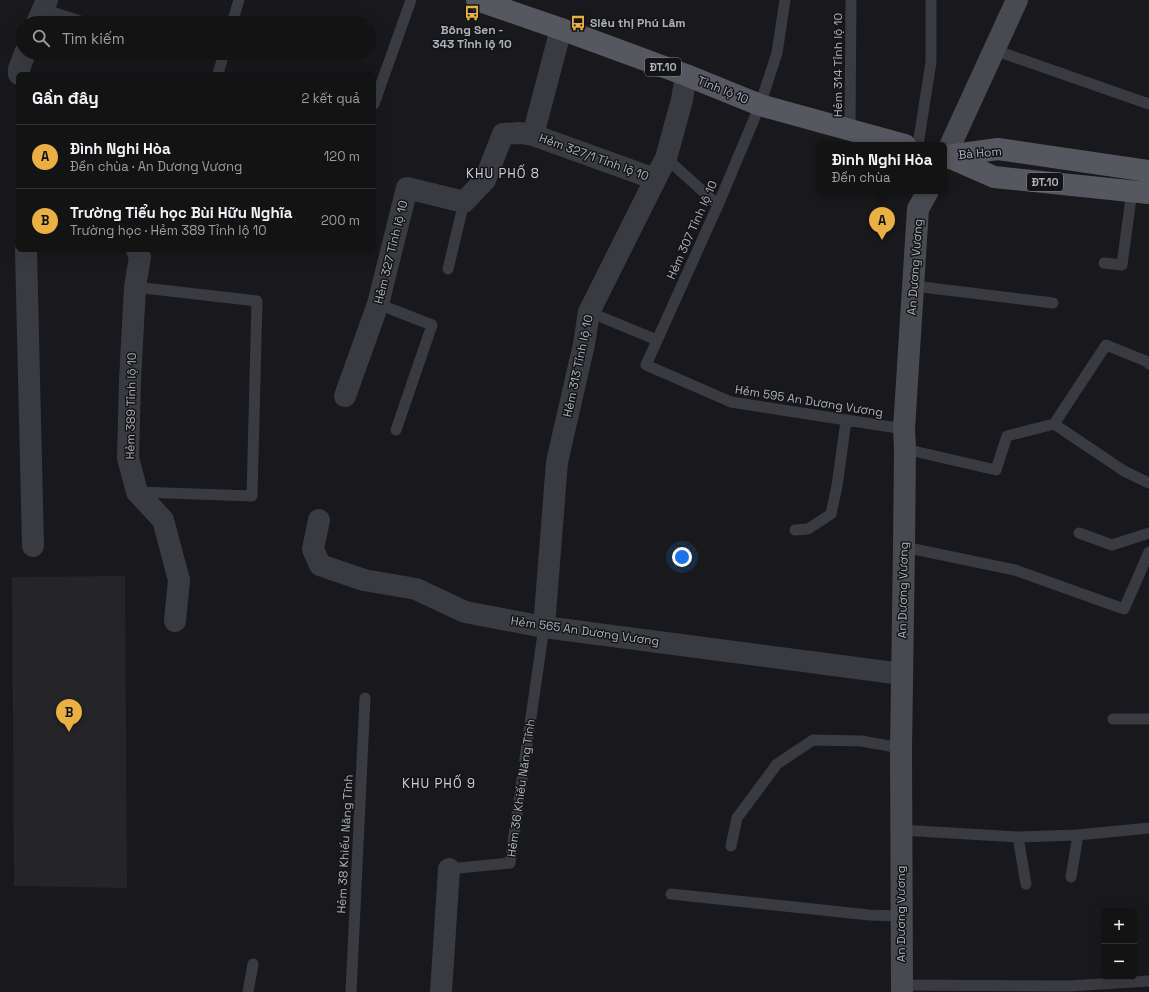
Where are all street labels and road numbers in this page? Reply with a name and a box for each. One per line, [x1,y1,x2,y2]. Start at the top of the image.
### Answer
street label: Hẻm 314 Tỉnh lộ 10 [830,13,846,117]
road number: ĐT.10 [645,58,681,76]
street label: Tỉnh lộ 10 [695,72,751,108]
street label: Hẻm 327/1 Tỉnh lộ 10 [537,130,651,184]
street label: Bà Hom [958,143,1002,163]
road number: ĐT.10 [1027,173,1063,191]
street label: Hẻm 307 Tỉnh lộ 10 [663,178,721,282]
street label: Hẻm 327 Tỉnh lộ 10 [370,199,412,305]
street label: An Dương Vương [904,218,926,316]
street label: Hẻm 313 Tỉnh lộ 10 [559,313,597,419]
street label: Hẻm 389 Tỉnh lộ 10 [122,352,140,460]
street label: Hẻm 595 An Dương Vương [734,381,884,421]
street label: An Dương Vương [894,542,912,638]
street label: Hẻm 565 An Dương Vương [510,613,660,649]
street label: Hẻm 36 Khiếu Năng Tĩnh [503,718,539,858]
street label: Hẻm 38 Khiếu Năng Tĩnh [333,774,357,914]
street label: An Dương Vương [893,866,909,962]

